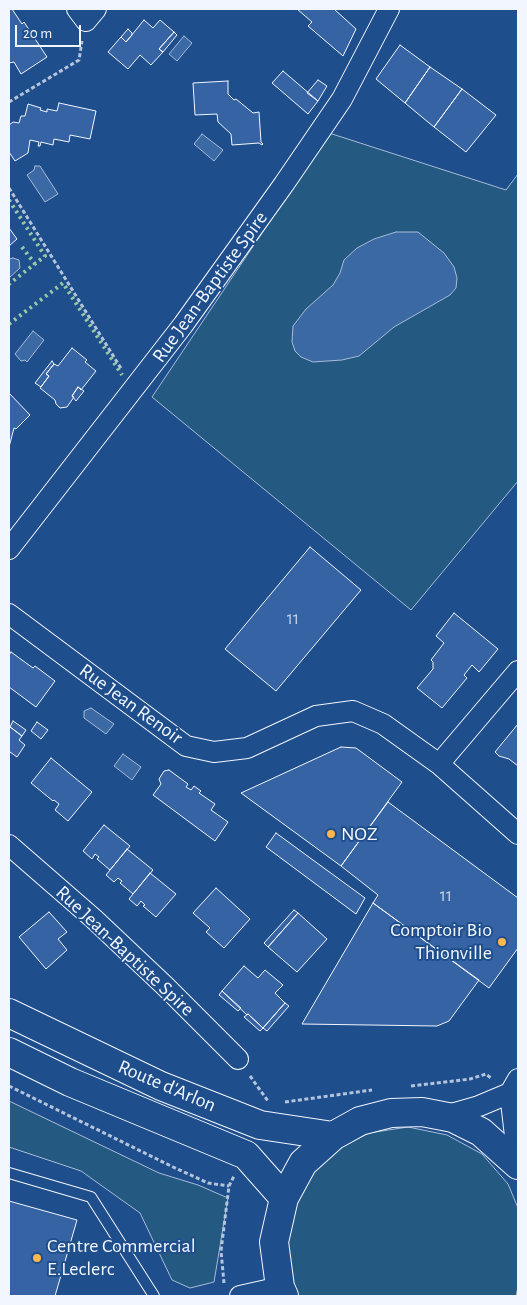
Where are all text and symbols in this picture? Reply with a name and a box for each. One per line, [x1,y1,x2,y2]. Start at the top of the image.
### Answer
scale bar [18,15,84,47]
text: 20 m [23,26,52,41]
street label: Rue Jean-Baptiste Spire [147,207,273,367]
house number: 11 [287,608,299,630]
street label: Rue Jean Renoir [75,658,187,750]
place label: NOZ [341,822,378,846]
marker: NOZ [325,828,337,840]
street label: Rue Jean-Baptiste Spire [51,881,199,1021]
house number: 11 [440,885,452,907]
place label: Comptoir Bio Thionville [390,918,492,965]
marker: Comptoir Bio Thionville [496,936,508,948]
street label: Route d'Arlon [114,1055,220,1117]
place label: Centre Commercial E.Leclerc [47,1234,196,1281]
marker: Centre Commercial E.Leclerc [31,1252,43,1264]

